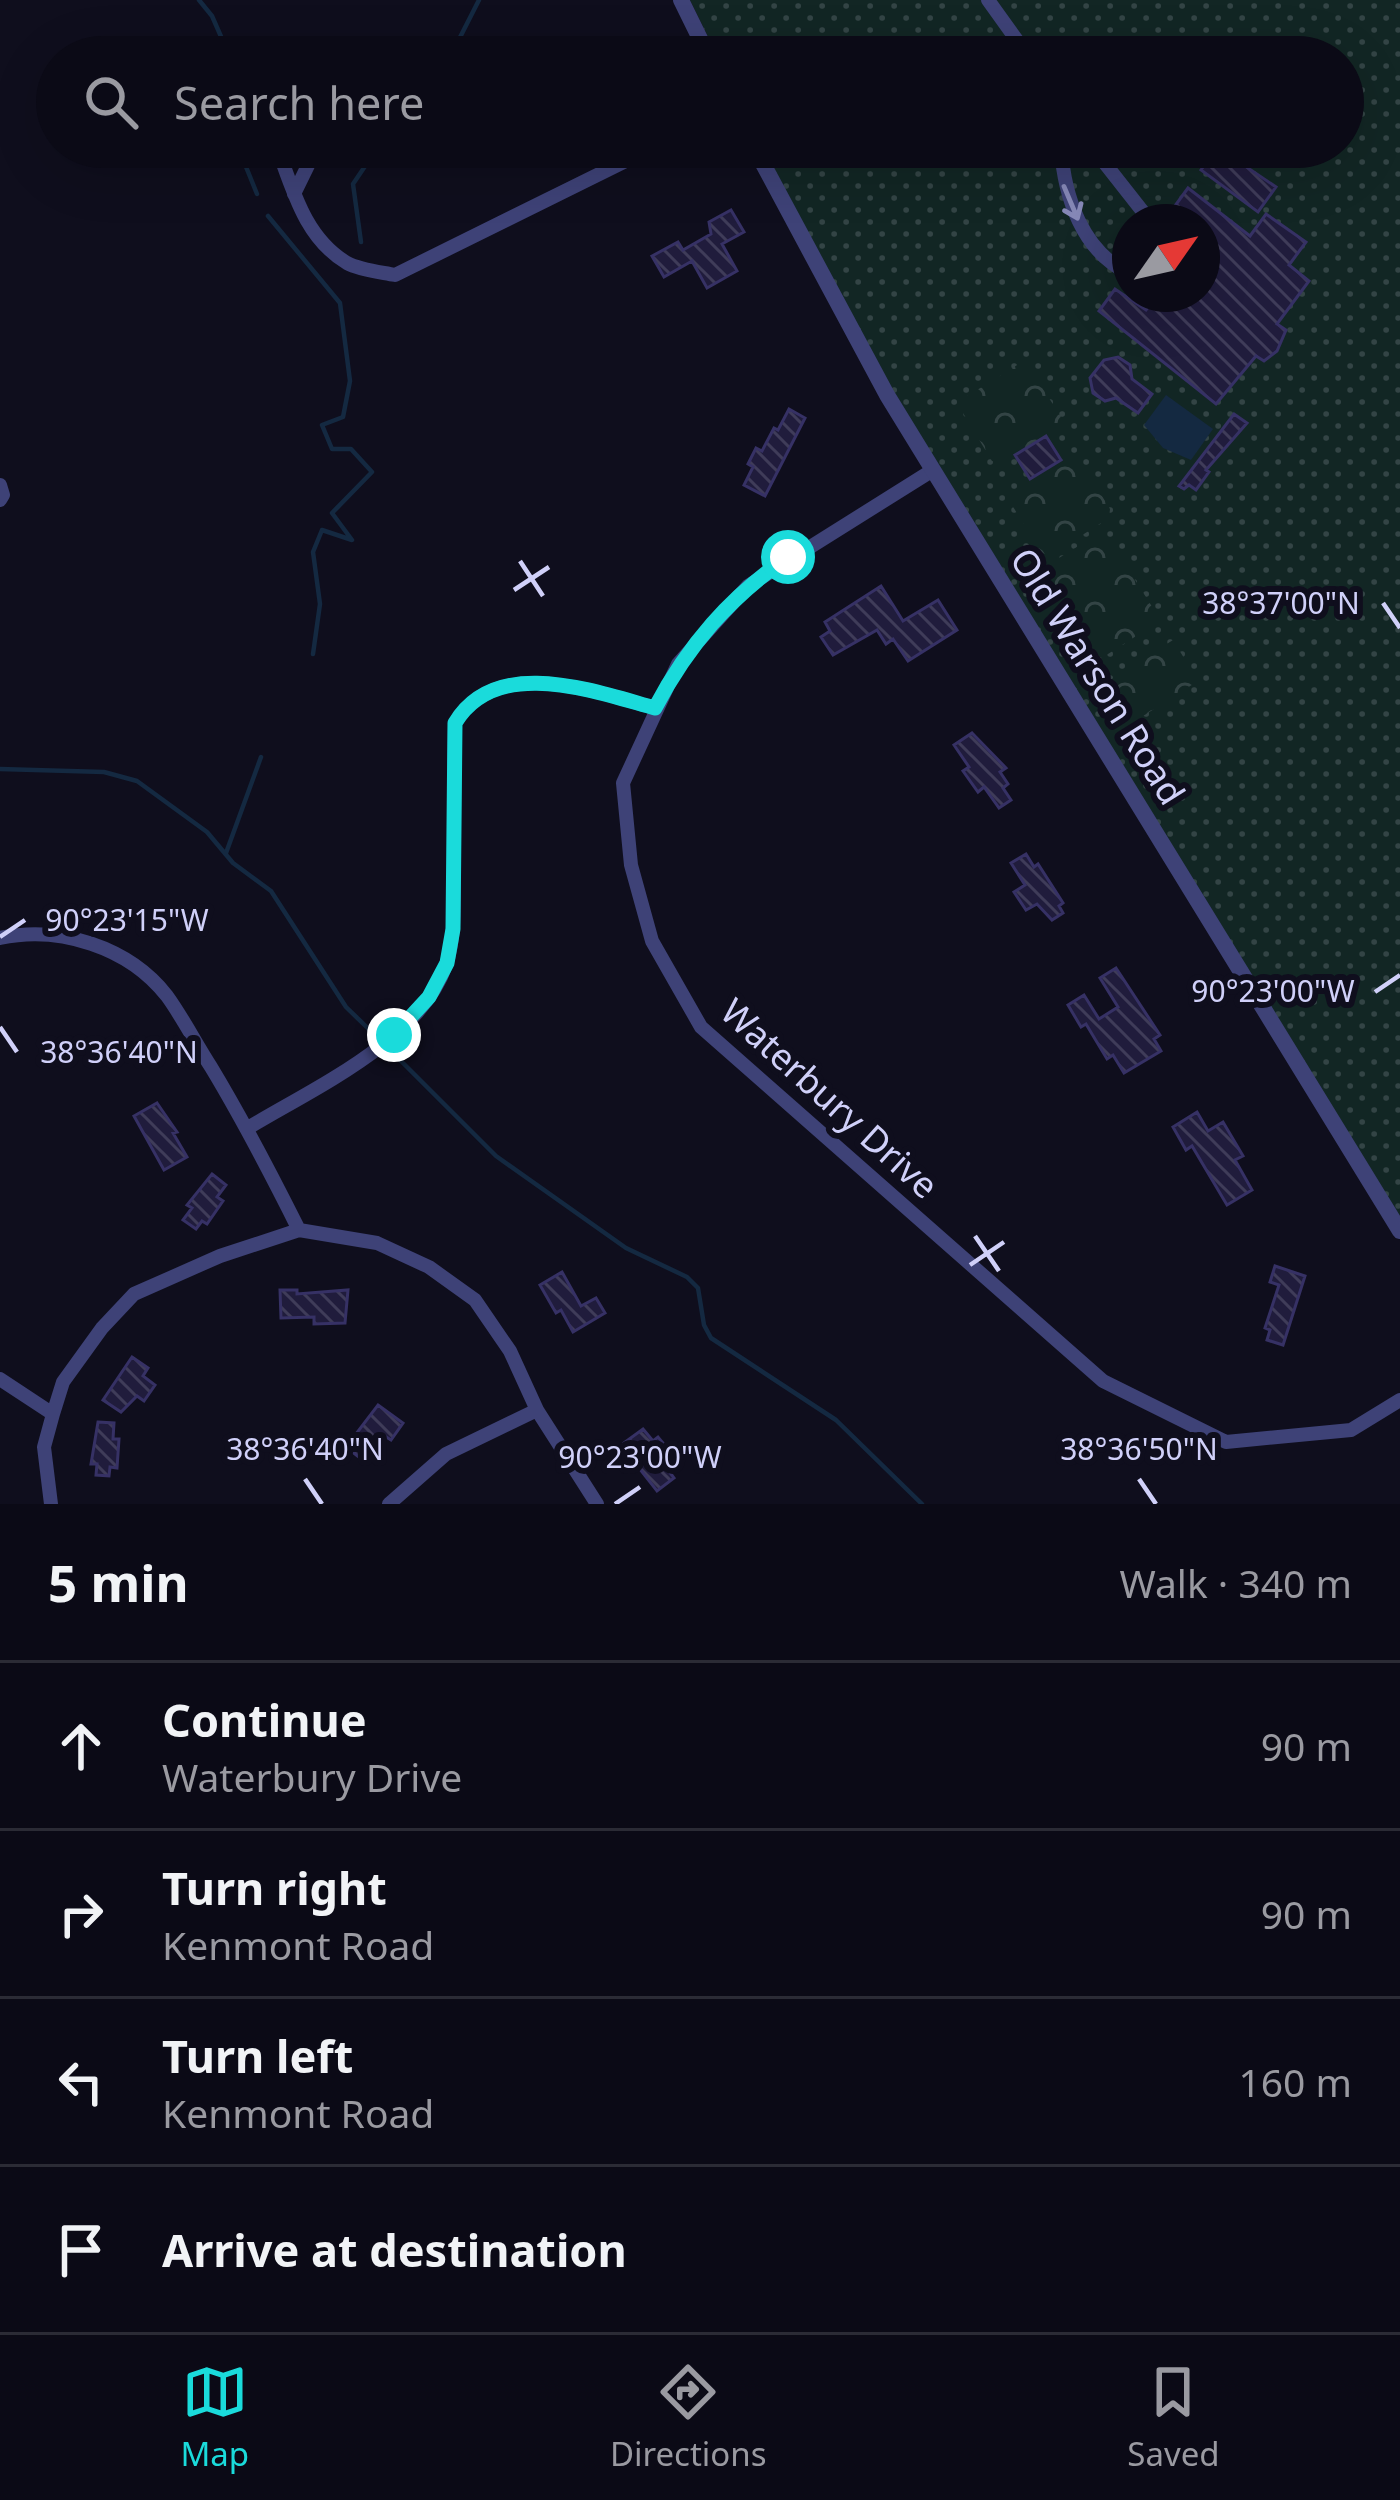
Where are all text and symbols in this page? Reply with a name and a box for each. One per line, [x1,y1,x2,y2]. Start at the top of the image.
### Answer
search box [36,36,1364,168]
icon: search [78,69,144,135]
text: Search here [174,72,424,133]
one-way arrow [1062,184,1083,221]
north arrow [1112,204,1220,312]
route start [761,530,815,584]
street label: Old Warson Road [999,538,1197,814]
text: 38°37'00"N [1202,582,1360,623]
text: 90°23'15"W [45,899,209,940]
text: 90°23'00"W [1191,970,1355,1011]
street label: Waterbury Drive [711,987,949,1209]
route end [367,1008,421,1062]
text: 38°36'40"N [40,1031,198,1072]
text: 38°36'40"N [226,1428,384,1469]
text: 38°36'50"N [1060,1428,1218,1469]
text: 90°23'00"W [558,1436,722,1477]
text: 5 min [48,1547,189,1617]
text: Walk · 340 m [1119,1556,1352,1609]
text: Continue [162,1689,367,1750]
icon: ahead [48,1713,114,1779]
text: 90 m [1261,1719,1352,1772]
text: Waterbury Drive [162,1750,462,1803]
text: Turn right [162,1857,387,1918]
icon: right [48,1881,114,1947]
text: 90 m [1261,1887,1352,1940]
text: Kenmont Road [162,1918,434,1971]
text: Turn left [162,2025,353,2086]
icon: left [48,2049,114,2115]
text: 160 m [1238,2055,1352,2108]
text: Kenmont Road [162,2086,434,2139]
icon: arrive [48,2217,114,2283]
text: Arrive at destination [162,2219,627,2280]
tab: Map [180,2359,249,2476]
tab: Directions [610,2359,767,2476]
tab: Saved [1127,2359,1220,2476]

